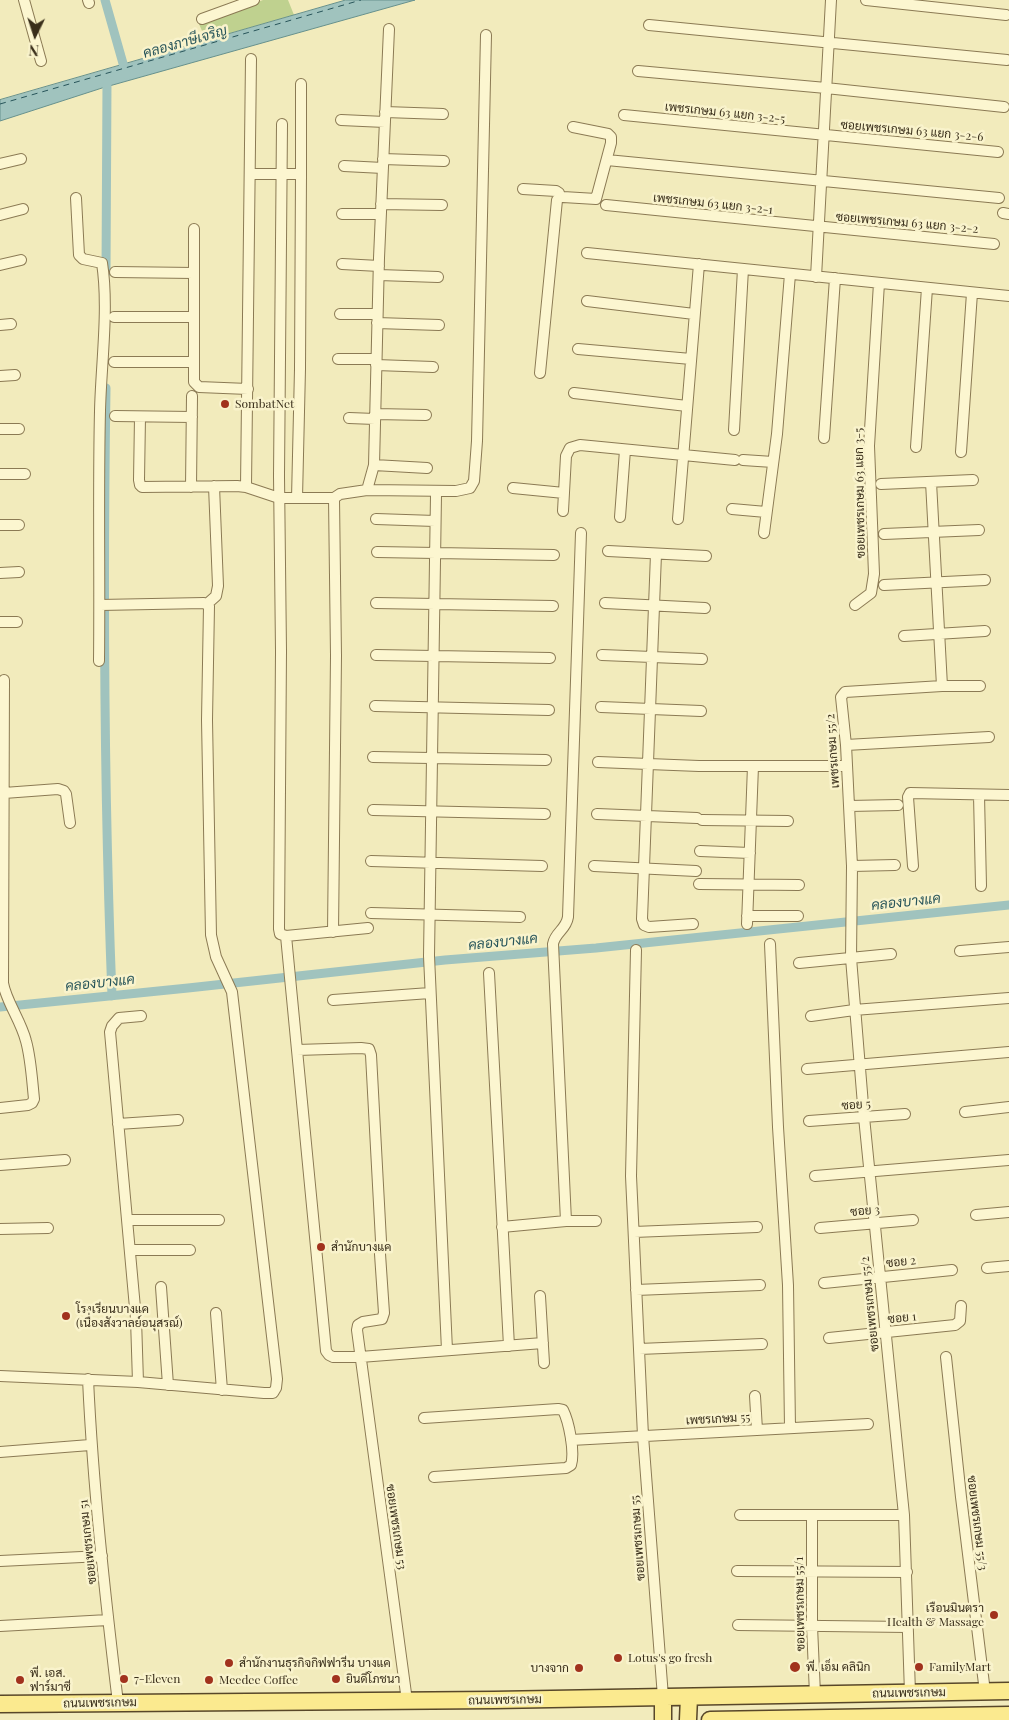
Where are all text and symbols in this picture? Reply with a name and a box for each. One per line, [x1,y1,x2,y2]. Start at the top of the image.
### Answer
north arrow [10,10,60,60]
water label: คลองภาษีเจริญ [141,22,229,62]
text: N [28,41,40,60]
street label: เพชรเกษม 63 แยก 3-2-5 [664,100,786,126]
street label: ซอยเพชรเกษม 63 แยก 3-2-6 [840,118,984,144]
street label: เพชรเกษม 63 แยก 3-2-1 [652,191,774,217]
street label: ซอยเพชรเกษม 63 แยก 3-2-2 [835,210,979,236]
place label: SombatNet [235,397,294,411]
marker: SombatNet [219,398,231,410]
street label: ซอยเพชรเกษม 63 แยก 3-5 [852,428,868,558]
street label: เพชรเกษม 55/2 [823,713,843,789]
water label: คลองบางแค [870,890,942,914]
water label: คลองบางแค [467,930,539,954]
water label: คลองบางแค [64,971,136,995]
street label: ซอย 5 [841,1097,871,1113]
street label: ซอย 3 [850,1203,880,1219]
place label: สำนักบางแค [331,1240,392,1254]
marker: สำนักบางแค [315,1241,327,1253]
street label: ซอย 2 [885,1253,917,1271]
street label: ซอยเพชรเกษม 55/2 [858,1256,882,1352]
place label: โรงเรียนบางแค (เนื่องสังวาลย์อนุสรณ์) [76,1302,183,1330]
street label: ซอย 1 [887,1309,917,1327]
marker: โรงเรียนบางแค (เนื่องสังวาลย์อนุสรณ์) [60,1310,72,1322]
street label: เพชรเกษม 55 [685,1410,751,1428]
street label: ซอยเพชรเกษม 55/3 [964,1475,990,1571]
street label: ซอยเพชรเกษม 53 [383,1483,409,1571]
street label: ซอยเพชรเกษม 55 [628,1495,648,1581]
street label: ซอยเพชรเกษม 51 [76,1499,100,1585]
street label: ซอยเพชรเกษม 55/1 [792,1557,808,1651]
place label: เรือนมินตรา Health & Massage [887,1601,984,1629]
marker: เรือนมินตรา Health & Massage [988,1609,1000,1621]
place label: Lotus's go fresh [628,1651,712,1665]
marker: Lotus's go fresh [612,1652,624,1664]
place label: สำนักงานธุรกิจกิฟฟารีน บางแค [239,1656,391,1670]
marker: สำนักงานธุรกิจกิฟฟารีน บางแค [223,1657,235,1669]
marker: พี. เอ็ม คลินิก [788,1660,802,1674]
place label: พี. เอ็ม คลินิก [806,1660,871,1674]
place label: FamilyMart [929,1660,991,1674]
place label: บางจาก [531,1661,569,1675]
marker: FamilyMart [913,1661,925,1673]
marker: บางจาก [573,1662,585,1674]
place label: พี. เอส. ฟาร์มาซี [30,1666,71,1694]
place label: 7-Eleven [134,1672,180,1686]
place label: ยินดีโภชนา [346,1672,400,1686]
marker: 7-Eleven [118,1673,130,1685]
place label: Meedee Coffee [219,1673,298,1687]
marker: ยินดีโภชนา [330,1673,342,1685]
marker: พี. เอส. ฟาร์มาซี [14,1674,26,1686]
marker: Meedee Coffee [203,1674,215,1686]
street label: ถนนเพชรเกษม [872,1685,946,1701]
street label: ถนนเพชรเกษม [468,1692,542,1708]
street label: ถนนเพชรเกษม [63,1695,137,1711]

